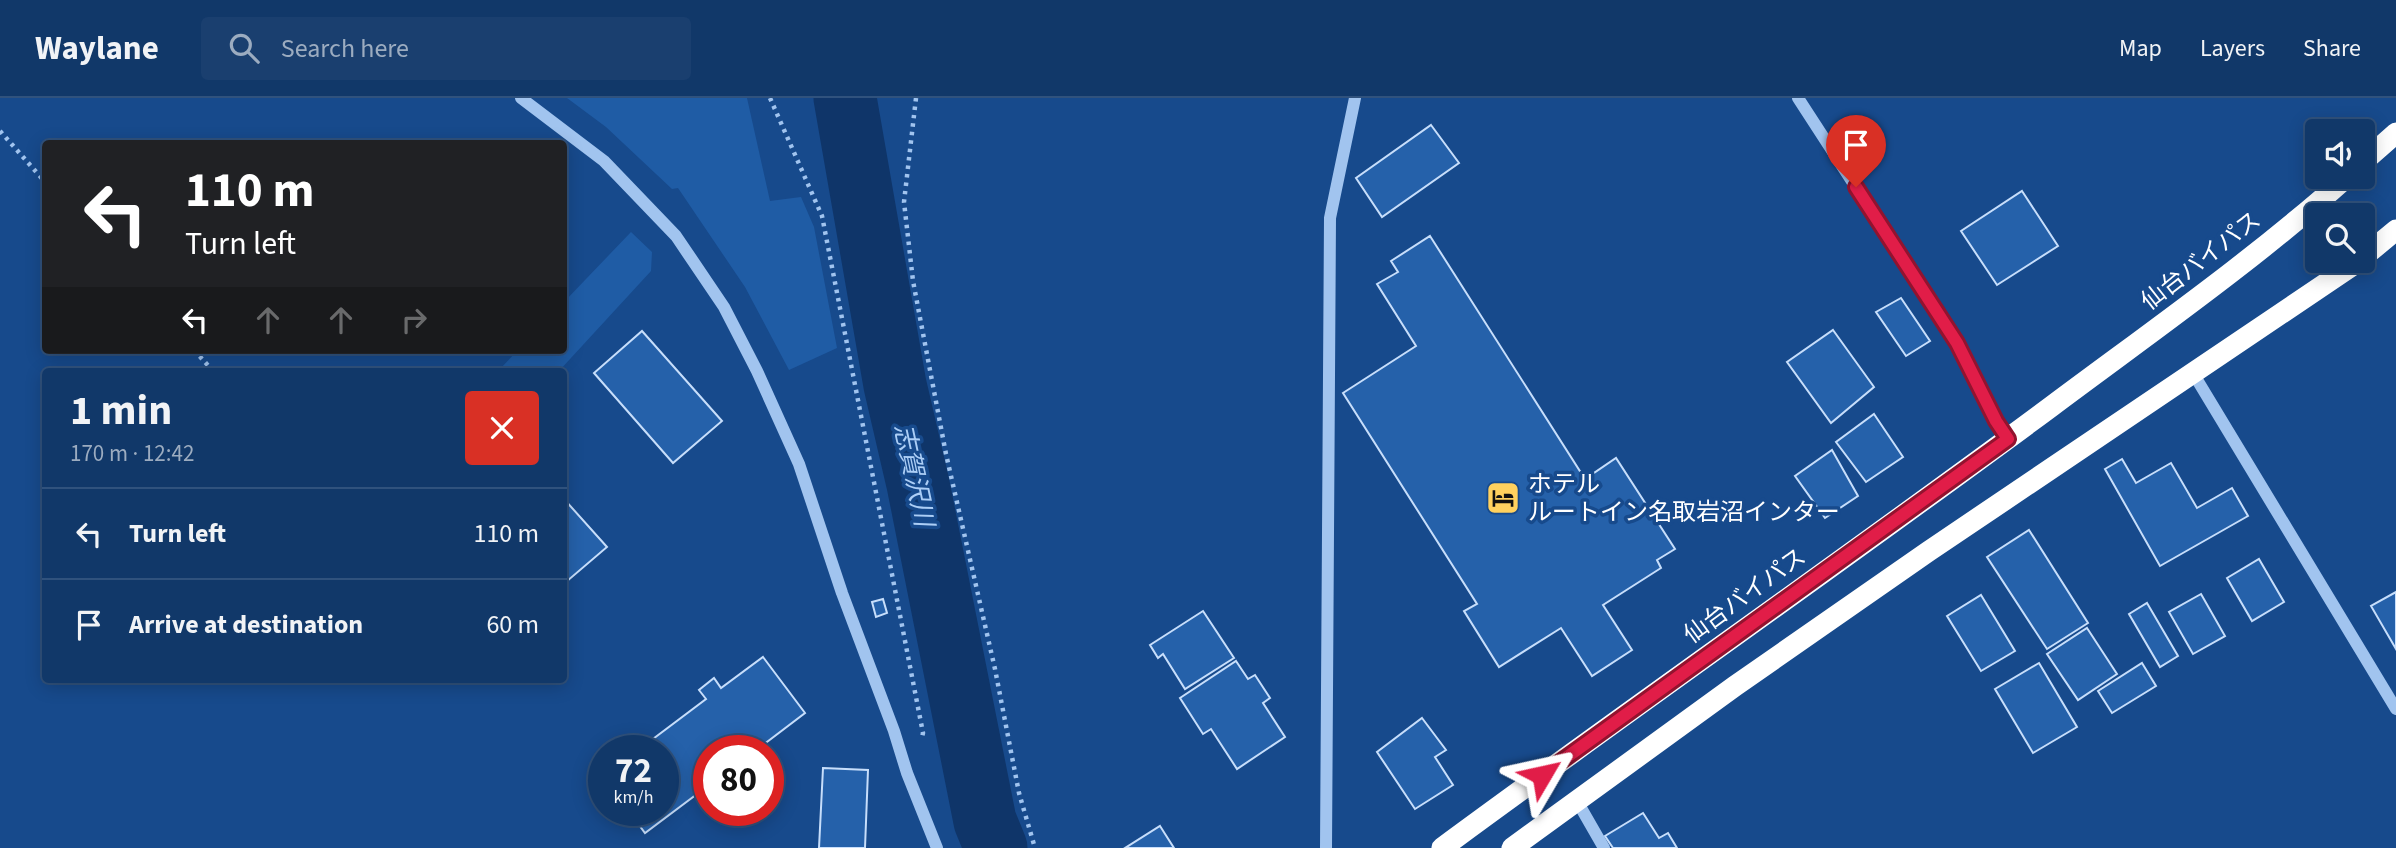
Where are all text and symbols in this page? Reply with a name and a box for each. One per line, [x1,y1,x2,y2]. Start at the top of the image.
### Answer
search box [201,17,691,80]
text: Waylane [35,25,159,72]
icon: search [225,29,263,67]
text: Search here [281,30,409,67]
text: Map [2119,31,2162,66]
text: Layers [2200,31,2265,66]
text: Share [2303,31,2361,66]
pin [1826,115,1886,187]
map controls [2305,119,2375,273]
button: sound [2305,119,2375,189]
icon: arrive [1837,126,1875,164]
text: 110 m [185,156,314,226]
icon: left [70,168,161,259]
street label: 仙台バイパス [2134,203,2268,319]
button: search [2305,203,2375,273]
text: Turn left [185,221,296,267]
icon: left [176,301,214,339]
icon: ahead [249,301,287,339]
icon: ahead [322,301,360,339]
icon: right [395,301,433,339]
text: 1 min [70,381,172,441]
button: close [465,391,539,465]
water label: 志賀沢川 [885,420,944,533]
text: 170 m · 12:42 [70,437,194,470]
place label: ホテル ルートイン名取岩沼インター [1528,467,1840,530]
hotel icon: ホテル ルートイン名取岩沼インター [1484,479,1522,517]
icon: left [70,515,108,553]
text: Turn left [129,515,226,552]
text: 110 m [473,515,539,552]
street label: 仙台バイパス [1677,540,1813,652]
icon: arrive [70,606,108,644]
text: Arrive at destination [129,606,363,643]
text: 60 m [486,606,539,643]
speed limit sign: 80 [693,735,784,826]
position arrow [1505,738,1579,812]
text: 72 [615,746,652,796]
text: km/h [614,785,653,810]

